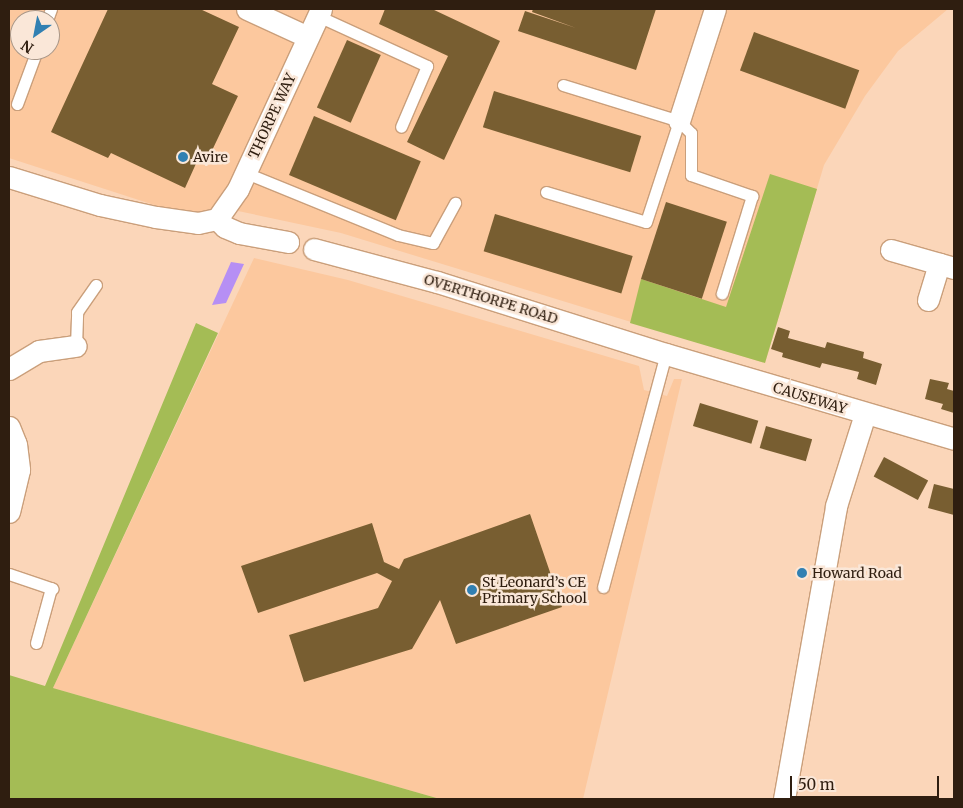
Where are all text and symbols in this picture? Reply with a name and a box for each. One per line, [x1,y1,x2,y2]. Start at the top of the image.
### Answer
north arrow [10,10,60,60]
text: N [18,36,37,57]
street label: THORPE WAY [245,71,299,161]
place label: Avire [193,149,228,165]
marker: Avire [177,151,189,163]
street label: OVERTHORPE ROAD [422,271,560,327]
street label: CAUSEWAY [771,379,849,417]
place label: Howard Road [812,565,902,581]
marker: Howard Road [796,567,808,579]
place label: St Leonard’s CE Primary School [482,574,587,606]
marker: St Leonard’s CE Primary School [466,584,478,596]
scale bar [793,766,942,798]
text: 50 m [798,775,835,794]

